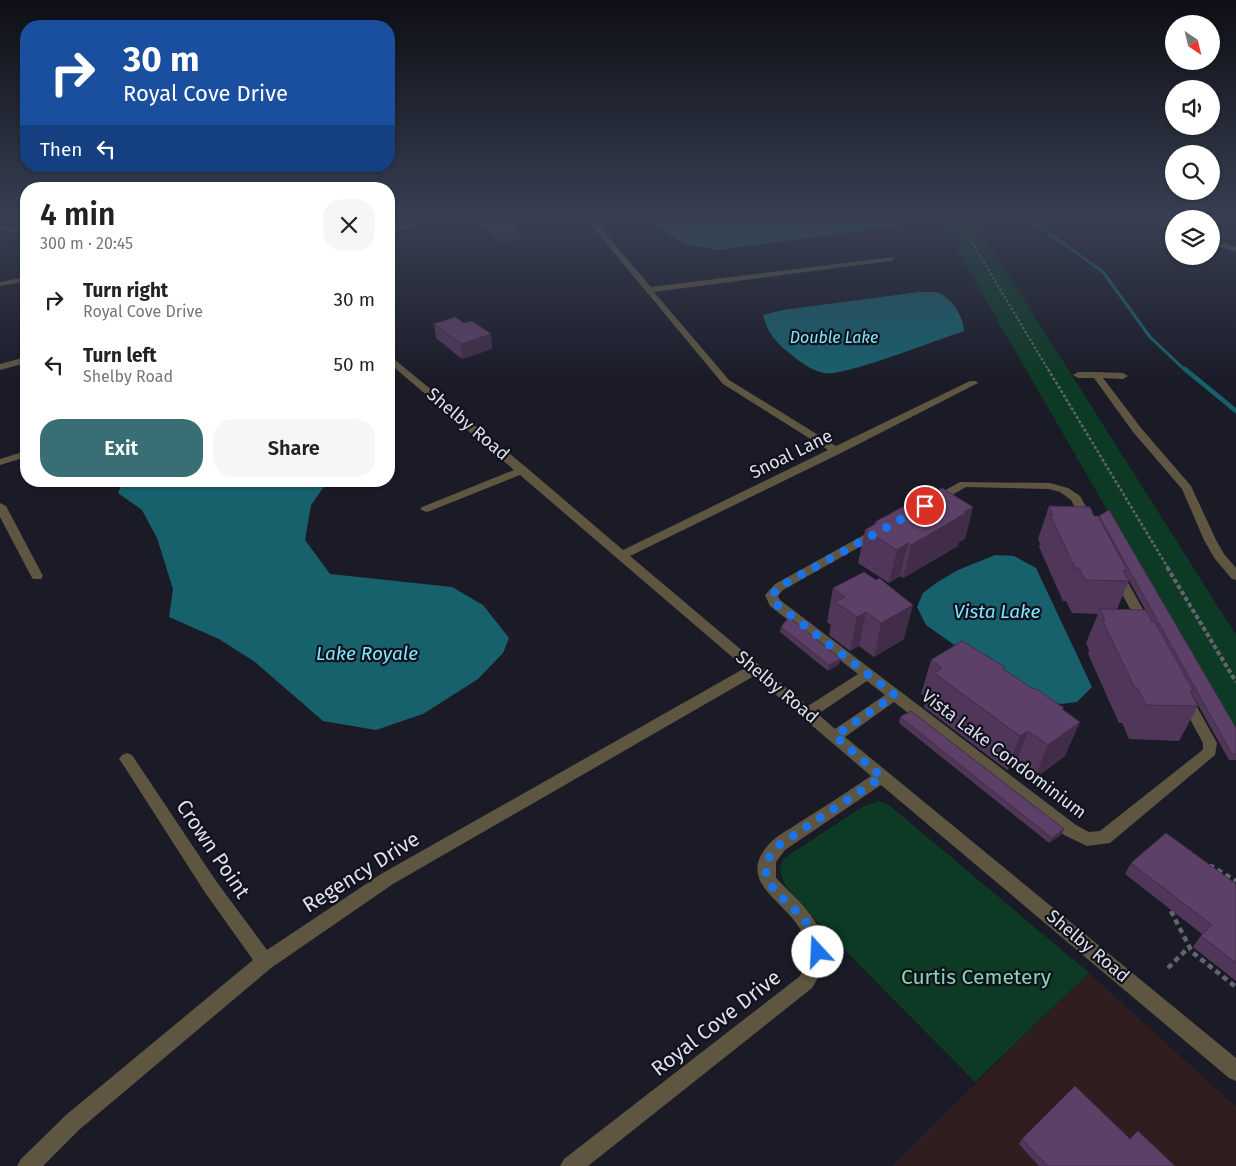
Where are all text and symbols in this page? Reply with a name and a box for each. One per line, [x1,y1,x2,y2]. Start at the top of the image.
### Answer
north arrow [1165,15,1220,70]
map controls [1165,15,1220,265]
text: 30 m [123,38,200,80]
icon: right [40,40,105,105]
text: Royal Cove Drive [123,80,288,107]
button: sound [1165,80,1220,135]
icon: left [92,135,120,163]
text: Then [40,138,82,161]
button: search [1165,145,1220,200]
text: 4 min [40,197,115,233]
button: close [323,199,375,251]
button: layers [1165,210,1220,265]
text: 300 m · 20:45 [40,234,133,253]
text: Turn right [83,279,168,302]
icon: right [40,286,68,314]
text: 30 m [334,288,375,311]
text: Royal Cove Drive [83,302,203,321]
water label: Double Lake [790,328,878,347]
text: Turn left [83,344,157,367]
icon: left [40,351,68,379]
text: 50 m [334,353,375,376]
text: Shelby Road [83,367,173,386]
street label: Shelby Road [422,383,514,465]
button: Exit [40,419,203,477]
button: Share [213,419,375,477]
street label: Snoal Lane [746,425,836,483]
pin [904,485,946,527]
icon: arrive [911,492,939,520]
water label: Vista Lake [954,600,1040,623]
water label: Lake Royale [316,642,418,665]
street label: Shelby Road [731,646,823,728]
street label: Vista Lake Condominium [917,685,1091,823]
street label: Crown Point [170,795,256,904]
street label: Regency Drive [298,826,424,918]
street label: Shelby Road [1042,905,1134,987]
position arrow [791,925,843,977]
street label: Royal Cove Drive [646,964,786,1082]
park label: Curtis Cemetery [901,964,1052,990]

